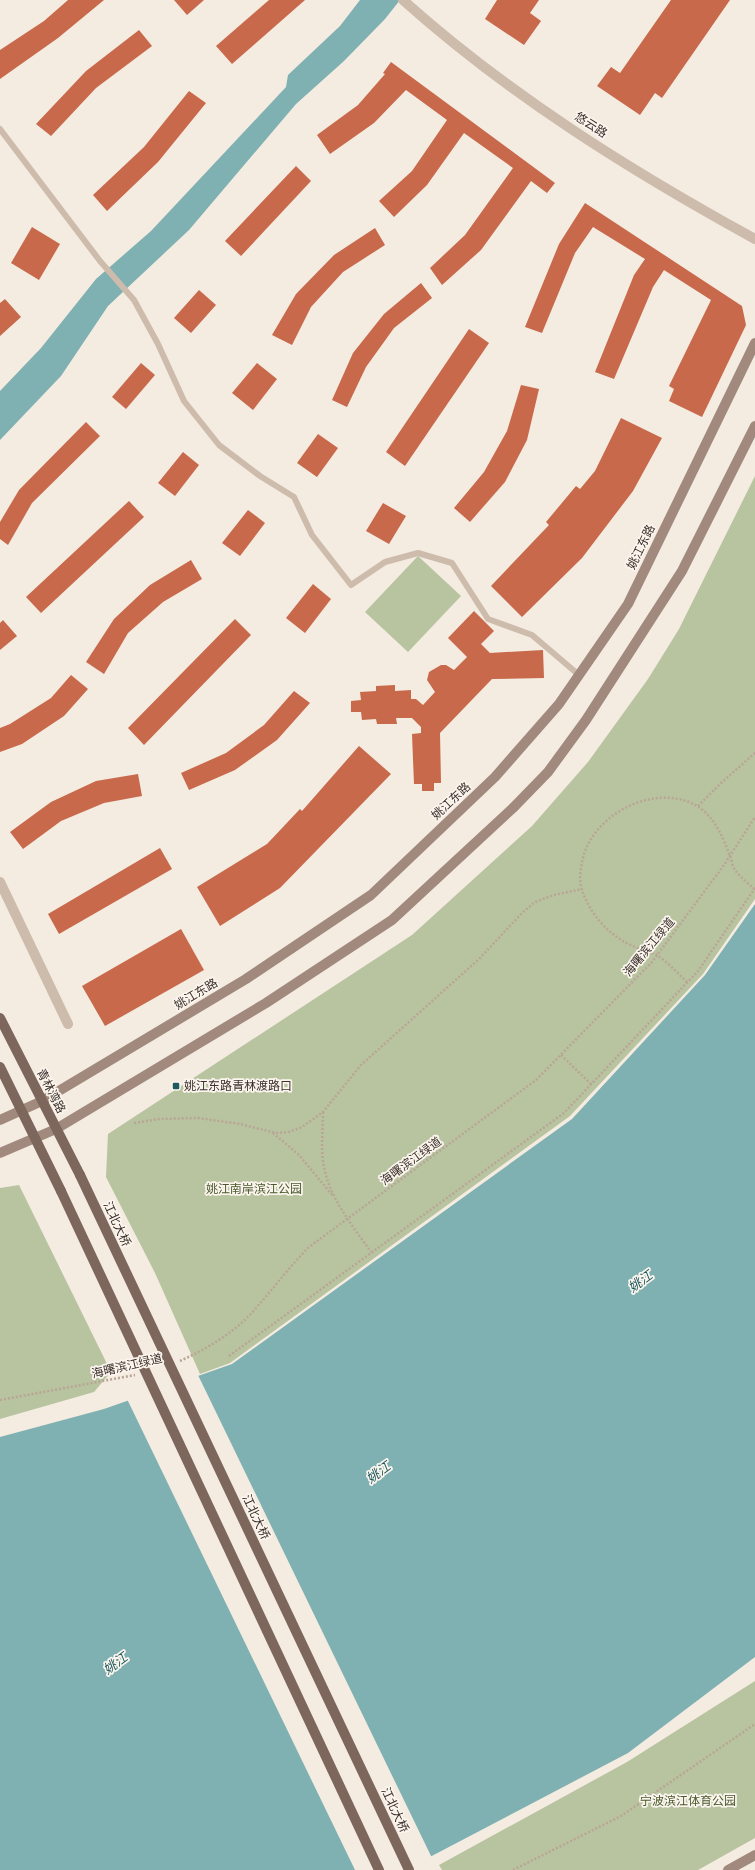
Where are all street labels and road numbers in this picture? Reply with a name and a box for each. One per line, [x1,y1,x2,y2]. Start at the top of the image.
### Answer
street label: 悠云路 [572,108,611,142]
street label: 姚江东路 [622,521,659,572]
street label: 姚江东路 [427,778,474,823]
street label: 海曙滨江绿道 [619,914,678,980]
street label: 姚江东路 [171,974,221,1013]
street label: 青林湾路 [33,1066,70,1116]
street label: 海曙滨江绿道 [377,1133,445,1189]
street label: 江北大桥 [100,1198,135,1249]
street label: 海曙滨江绿道 [90,1349,164,1382]
street label: 江北大桥 [239,1491,274,1542]
street label: 江北大桥 [378,1784,413,1835]

